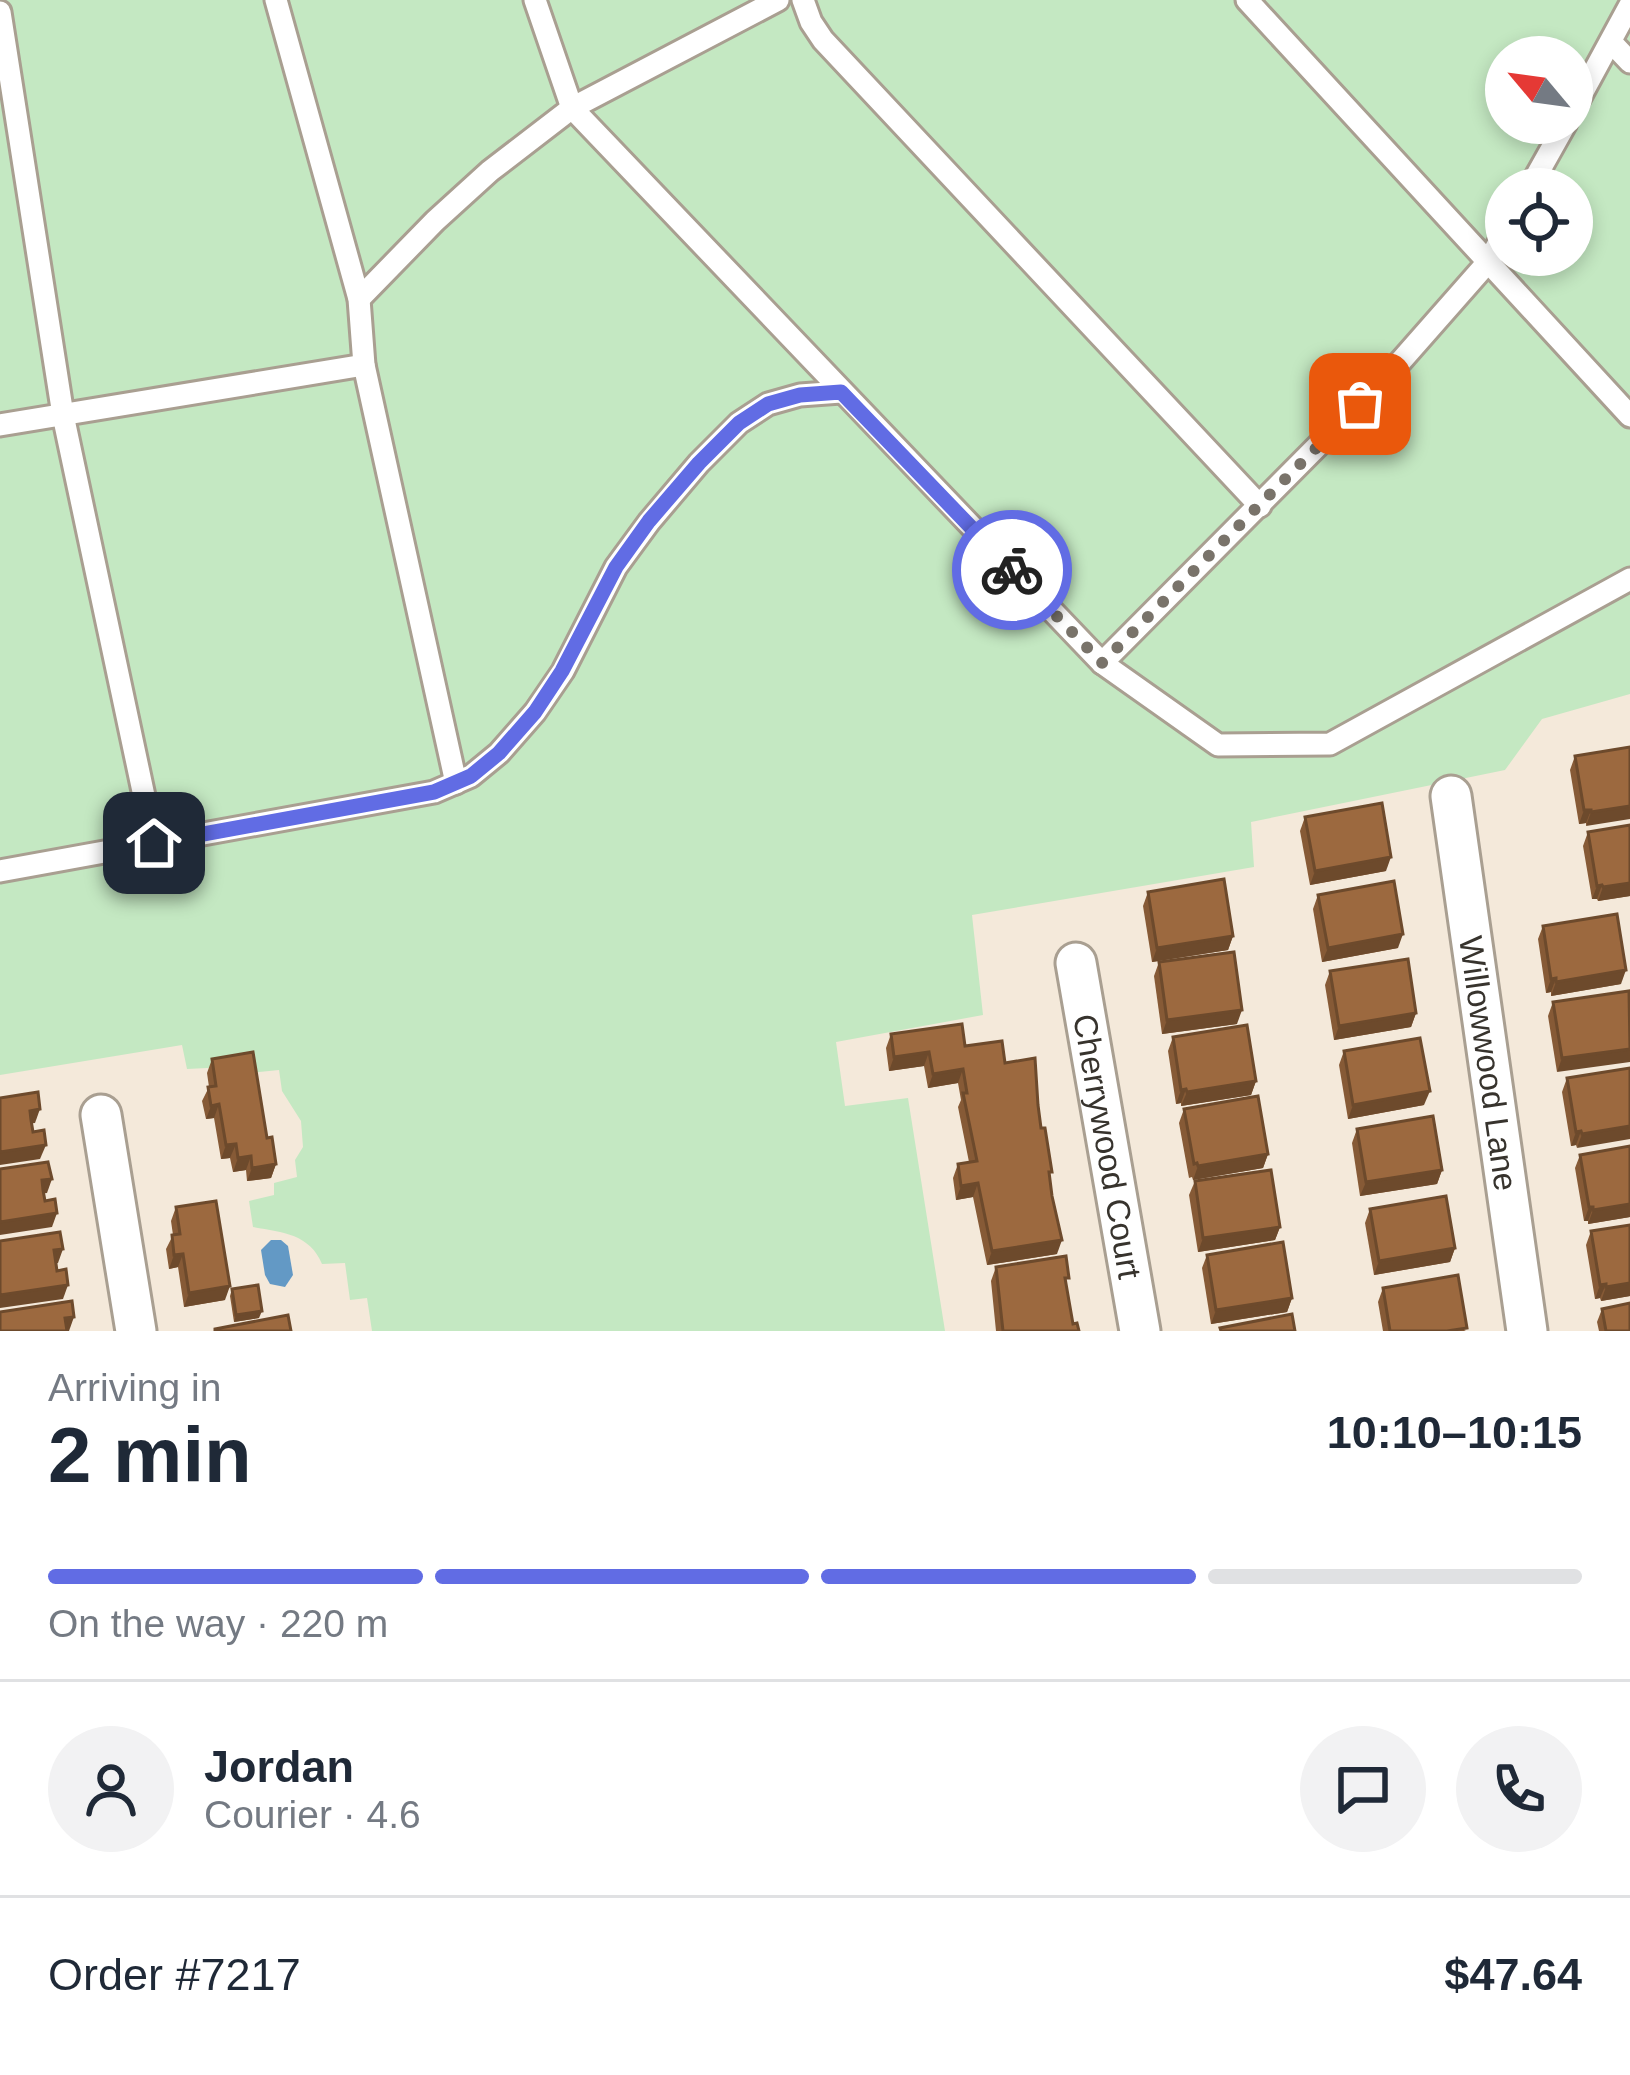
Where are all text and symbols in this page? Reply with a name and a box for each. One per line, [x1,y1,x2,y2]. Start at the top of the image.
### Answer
north arrow [1485,36,1593,144]
map controls [1485,36,1593,276]
button: locate [1485,168,1593,276]
pin [1309,353,1411,455]
icon: bag [1327,371,1393,437]
courier [952,510,1072,630]
icon: bike [979,537,1045,603]
pin [103,792,205,894]
icon: home [121,810,187,876]
street label: Willowwood Lane [1452,934,1525,1193]
street label: Cherrywood Court [1066,1011,1149,1281]
text: Arriving in [48,1366,221,1409]
text: 10:10–10:15 [1327,1407,1582,1458]
text: 2 min [48,1411,252,1499]
text: On the way · 220 m [48,1602,388,1645]
button: person [48,1726,174,1852]
button: chat [1300,1726,1426,1852]
button: phone [1456,1726,1582,1852]
text: Jordan [204,1741,354,1792]
text: Courier · 4.6 [204,1793,421,1836]
text: Order #7217 [48,1949,301,2000]
text: $47.64 [1444,1949,1582,2000]

